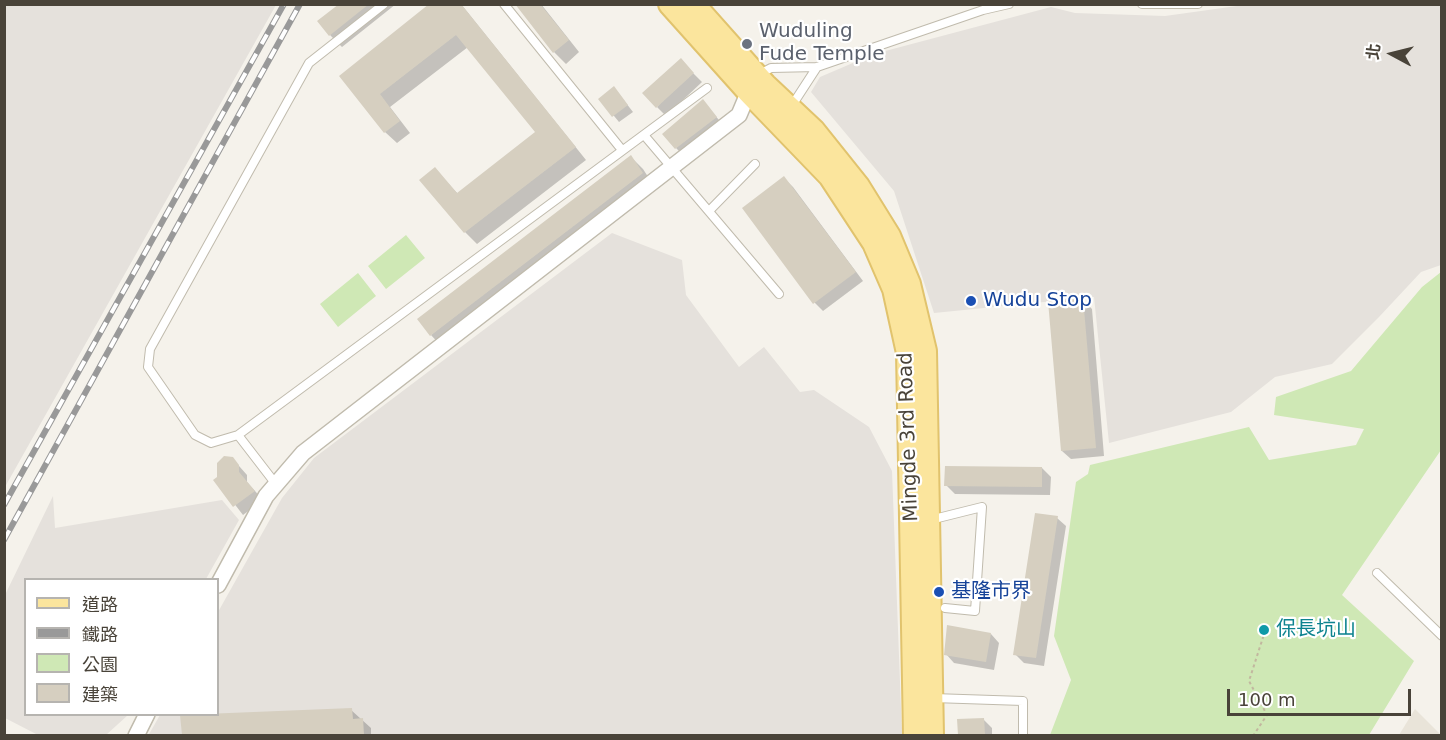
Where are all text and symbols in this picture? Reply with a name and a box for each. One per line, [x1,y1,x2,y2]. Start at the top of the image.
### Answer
place label: Wuduling Fude Temple [759,20,885,67]
north arrow [1362,24,1422,84]
marker: Wuduling Fude Temple [740,37,754,51]
text: 北 [1363,43,1384,61]
place label: Wudu Stop [983,289,1092,313]
marker: Wudu Stop [964,294,978,308]
street label: Mingde 3rd Road [894,352,924,522]
legend [24,578,219,716]
place label: 基隆市界 [951,580,1031,604]
marker: 基隆市界 [932,585,946,599]
text: 道路 [82,594,118,615]
place label: 保長坑山 [1276,618,1356,642]
marker: 保長坑山 [1257,623,1271,637]
text: 鐵路 [82,624,118,645]
text: 公園 [82,654,118,675]
scale bar [1230,677,1414,715]
text: 建築 [82,684,118,705]
text: 100 m [1238,689,1296,710]

